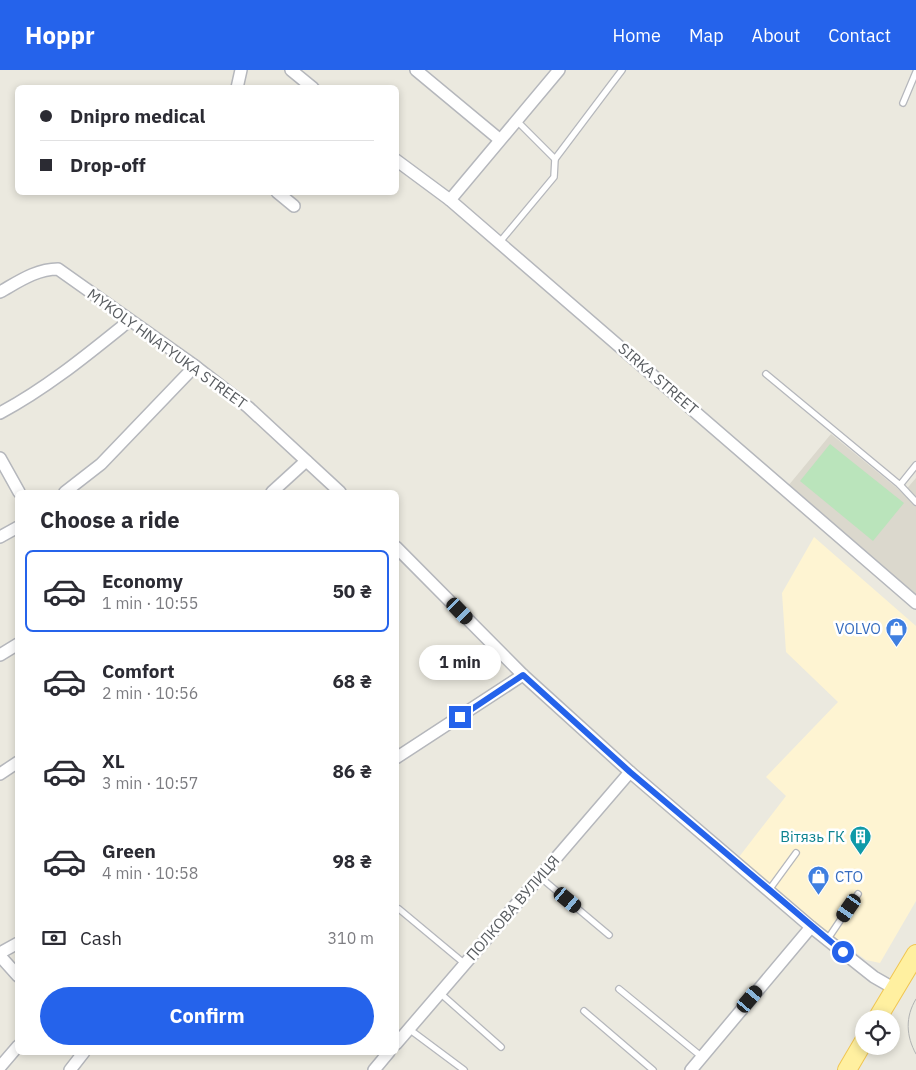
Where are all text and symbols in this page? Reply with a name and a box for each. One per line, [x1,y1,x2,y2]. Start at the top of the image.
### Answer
text: Hoppr [25,19,95,51]
text: Home [613,24,661,47]
text: Map [689,24,724,47]
text: About [752,24,800,47]
text: Contact [828,24,891,47]
text: Dnipro medical [70,104,205,128]
text: Drop-off [70,153,146,177]
street label: MYKOLY HNATYUKA STREET [84,284,251,413]
street label: SIRKA STREET [614,339,703,419]
text: Choose a ride [40,505,180,534]
icon: car [42,569,87,614]
text: Economy [102,569,183,593]
text: 50 ₴ [332,579,372,603]
text: 1 min · 10:55 [102,593,198,613]
car [444,595,475,627]
shop icon: VOLVO [885,617,909,648]
place label: VOLVO [835,619,881,638]
callout: 1 min [419,644,501,680]
text: 1 min [439,652,481,672]
icon: car [42,659,87,704]
text: Comfort [102,659,175,683]
text: 68 ₴ [332,669,372,693]
text: 2 min · 10:56 [102,683,198,703]
route end [449,706,471,728]
icon: car [42,749,87,794]
text: XL [102,749,125,773]
text: 86 ₴ [332,759,372,783]
text: 3 min · 10:57 [102,773,198,793]
building icon: Вітязь ГК [849,825,873,856]
place label: Вітязь ГК [780,827,845,846]
icon: car [42,839,87,884]
text: Green [102,839,156,863]
text: 98 ₴ [332,849,372,873]
street label: ПОЛКОВА ВУЛИЦЯ [462,851,563,964]
text: 4 min · 10:58 [102,863,198,883]
shop icon: СТО [807,865,831,896]
place label: СТО [835,867,863,886]
car [551,885,584,915]
car [834,891,863,925]
icon: cash [40,924,68,952]
text: Cash [80,926,122,950]
text: 310 m [327,928,374,948]
route start [832,941,854,963]
car [734,983,765,1015]
button: Confirm [40,987,374,1045]
map controls [855,1010,900,1055]
button: locate [855,1010,900,1055]

